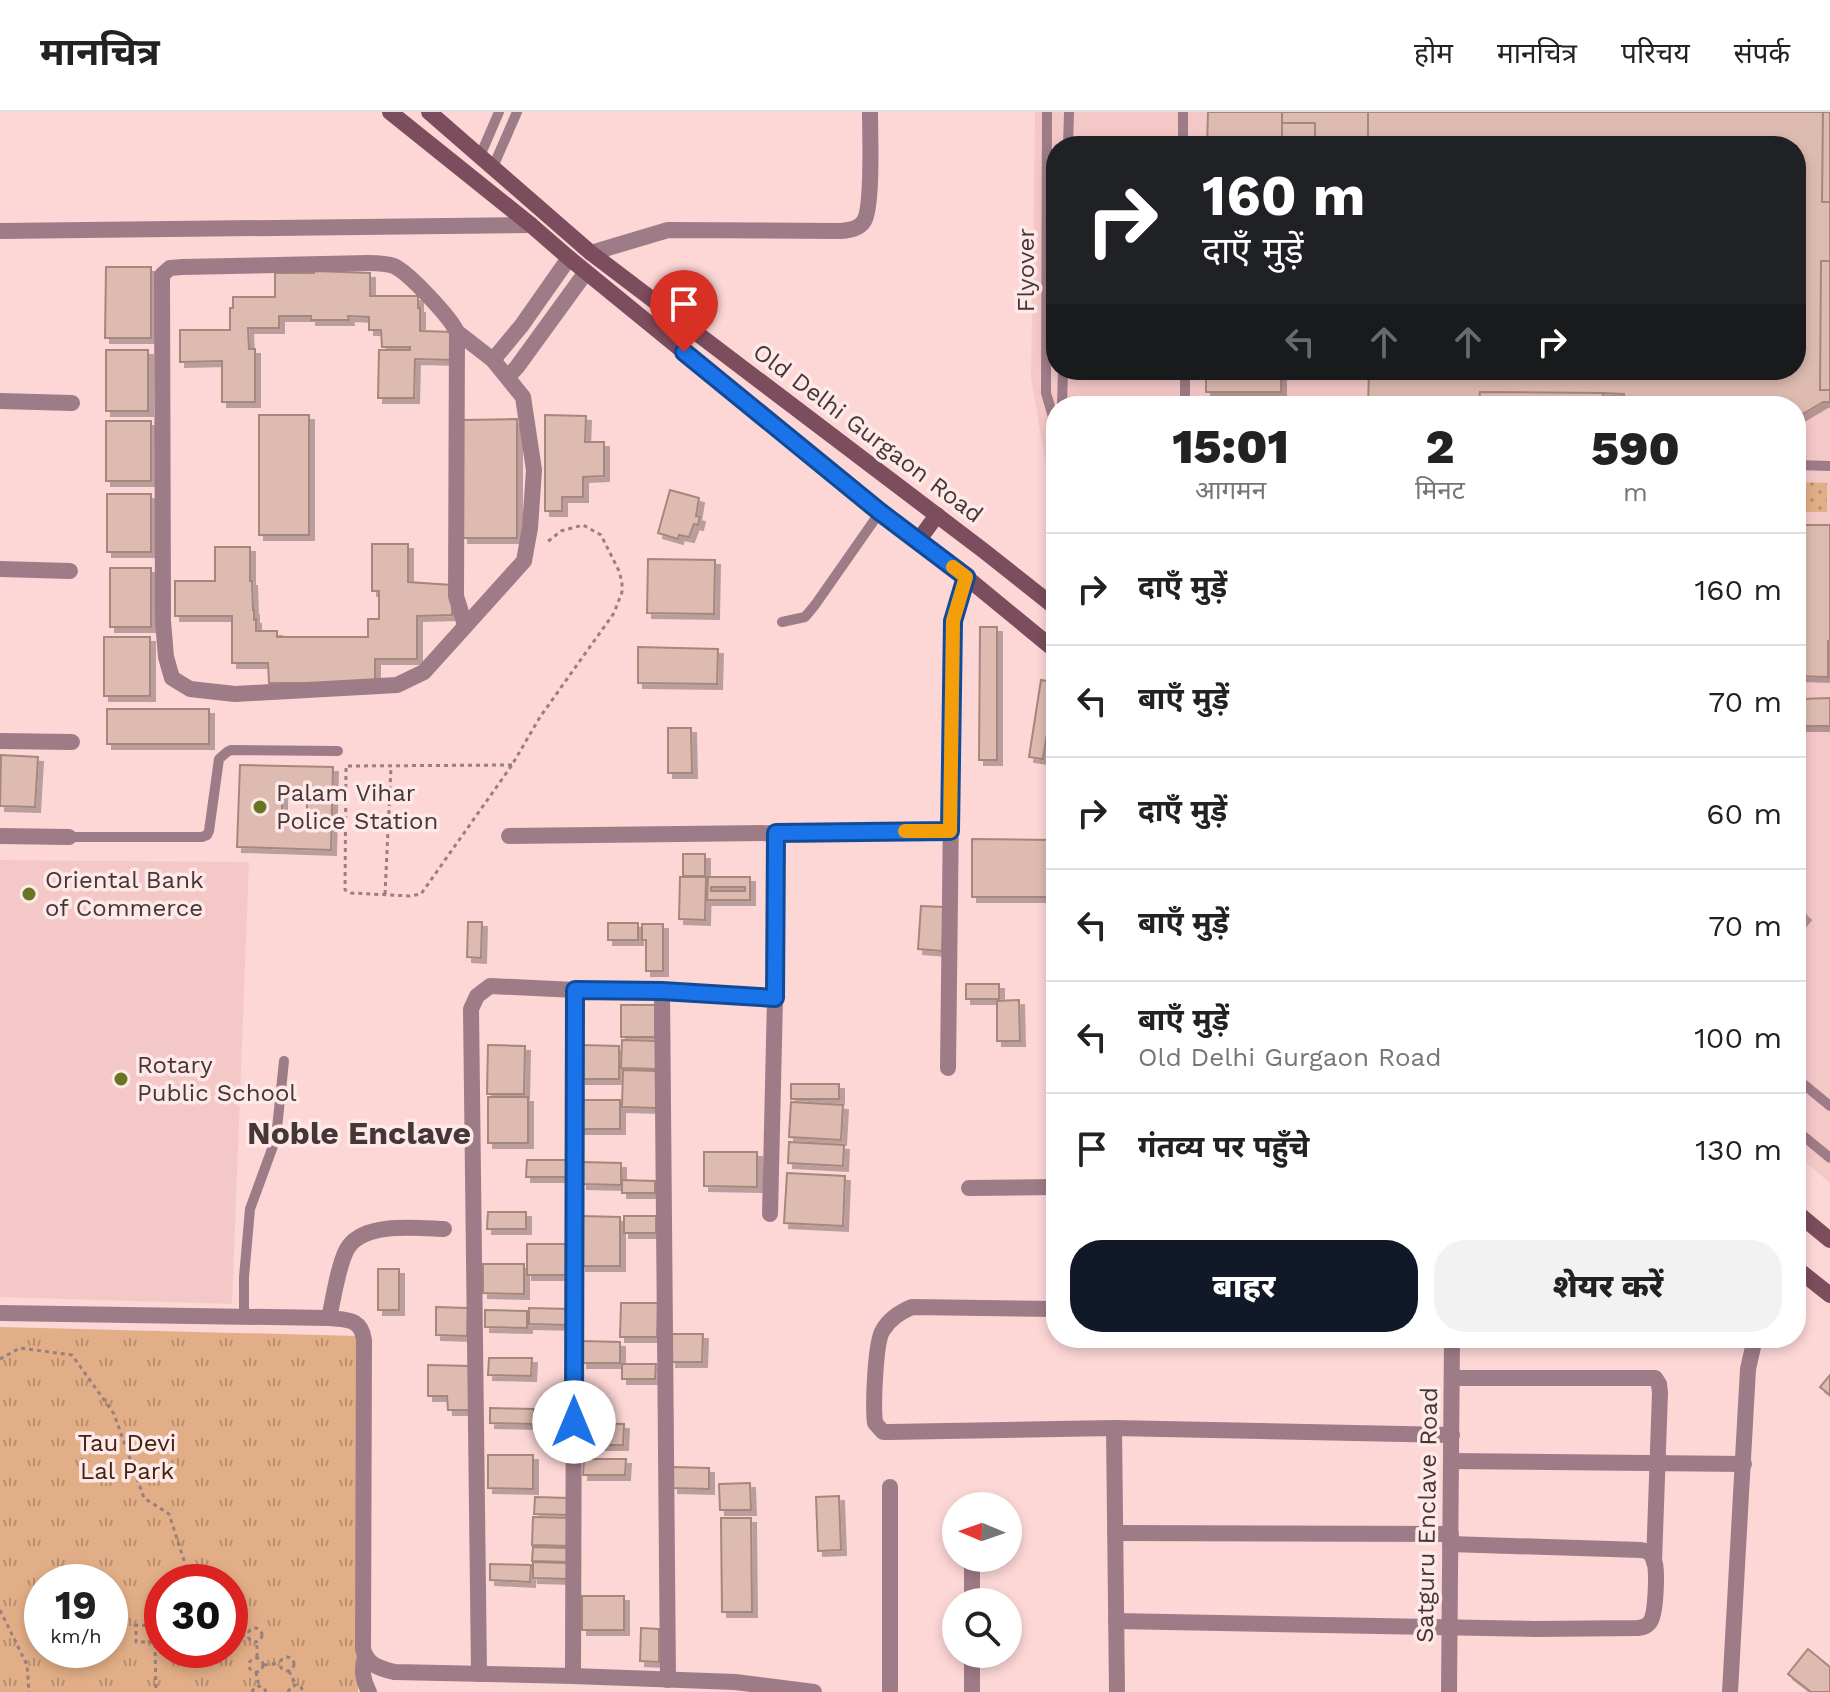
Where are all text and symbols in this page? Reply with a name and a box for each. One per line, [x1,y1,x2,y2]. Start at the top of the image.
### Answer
text: मानचित्र [40,30,160,74]
text: होम [1414,37,1453,70]
text: मानचित्र [1497,37,1577,70]
text: परिचय [1621,37,1690,70]
text: संपर्क [1734,37,1790,70]
text: 160 m [1202,163,1365,229]
icon: right [1070,168,1174,272]
street label: Flyover [1012,228,1040,312]
text: दाएँ मुड़ें [1202,230,1303,272]
pin [650,270,718,352]
icon: arrive [662,282,706,326]
icon: left [1278,320,1322,364]
icon: ahead [1362,320,1406,364]
icon: ahead [1446,320,1490,364]
icon: right [1530,320,1574,364]
street label: Old Delhi Gurgaon Road [748,338,988,528]
text: 15:01 [1172,418,1289,475]
text: 2 [1425,418,1454,475]
text: 590 [1591,420,1680,477]
text: आगमन [1195,475,1266,505]
text: मिनट [1415,475,1465,505]
text: m [1623,477,1648,507]
icon: right [1070,567,1114,611]
text: दाएँ मुड़ें [1138,569,1227,604]
text: 160 m [1695,572,1782,607]
icon: left [1070,679,1114,723]
text: बाएँ मुड़ें [1138,681,1229,716]
text: 70 m [1708,684,1782,719]
place label: Palam Vihar Police Station [276,779,438,835]
icon: right [1070,791,1114,835]
text: दाएँ मुड़ें [1138,793,1227,828]
text: 60 m [1706,796,1782,831]
marker: Palam Vihar Police Station [251,798,269,816]
place label: Oriental Bank of Commerce [45,866,204,922]
marker: Oriental Bank of Commerce [20,885,38,903]
icon: left [1070,903,1114,947]
text: बाएँ मुड़ें [1138,905,1229,940]
text: 70 m [1708,908,1782,943]
text: बाएँ मुड़ें [1138,1002,1229,1037]
icon: left [1070,1015,1114,1059]
text: 100 m [1694,1020,1782,1055]
text: Old Delhi Gurgaon Road [1138,1042,1442,1072]
place label: Rotary Public School [137,1051,297,1107]
marker: Rotary Public School [112,1070,130,1088]
district label: Noble Enclave [247,1114,471,1152]
icon: arrive [1070,1127,1114,1171]
text: गंतव्य पर पहुँचे [1138,1129,1309,1164]
text: 130 m [1695,1132,1782,1167]
button: बाहर [1070,1240,1418,1332]
button: शेयर करें [1434,1240,1782,1332]
position arrow [532,1380,616,1464]
street label: Satguru Enclave Road [1411,1387,1443,1643]
park label: Tau Devi Lal Park [78,1429,176,1485]
north arrow [942,1492,1022,1572]
map controls [942,1492,1022,1668]
speed limit sign: 30 [144,1564,248,1668]
text: 19 [55,1582,97,1629]
button: search [942,1588,1022,1668]
text: km/h [50,1624,102,1648]

